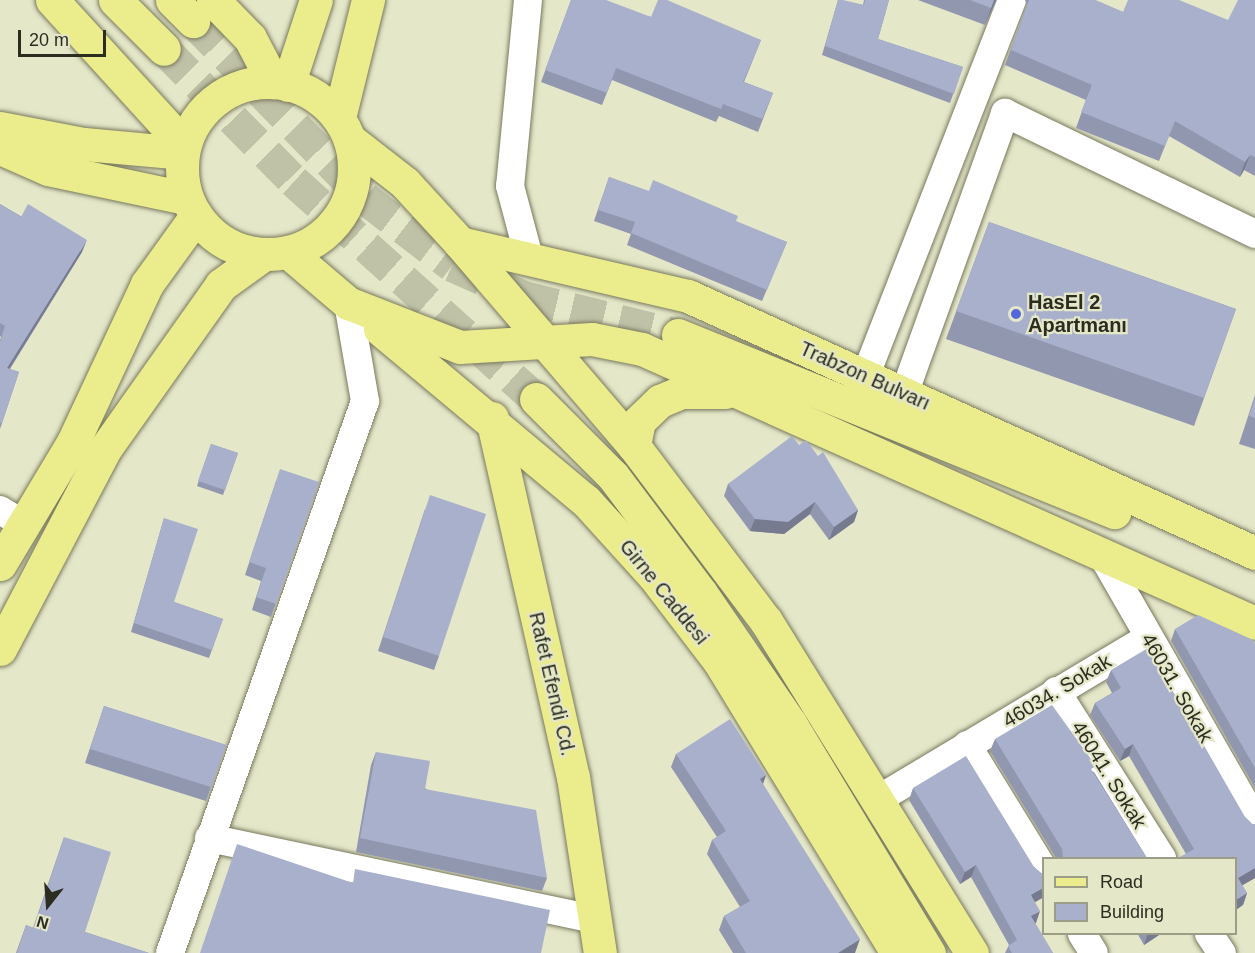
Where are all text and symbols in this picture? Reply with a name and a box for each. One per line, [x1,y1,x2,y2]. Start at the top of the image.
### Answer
scale bar [21,18,110,56]
text: 20 m [29,30,69,50]
place label: HasEl 2 Apartmanı [1028,290,1127,337]
marker: HasEl 2 Apartmanı [1009,307,1023,321]
street label: Trabzon Bulvarı [796,336,934,416]
street label: Girne Caddesi [614,535,714,649]
street label: Rafet Efendi Cd. [524,610,580,758]
street label: 46031. Sokak [1136,629,1218,747]
street label: 46034. Sokak [998,649,1116,733]
street label: 46041. Sokak [1066,717,1152,833]
legend [1042,857,1237,935]
text: Road [1100,872,1143,892]
north arrow [18,875,78,935]
text: Building [1100,902,1164,922]
text: N [35,913,51,933]

